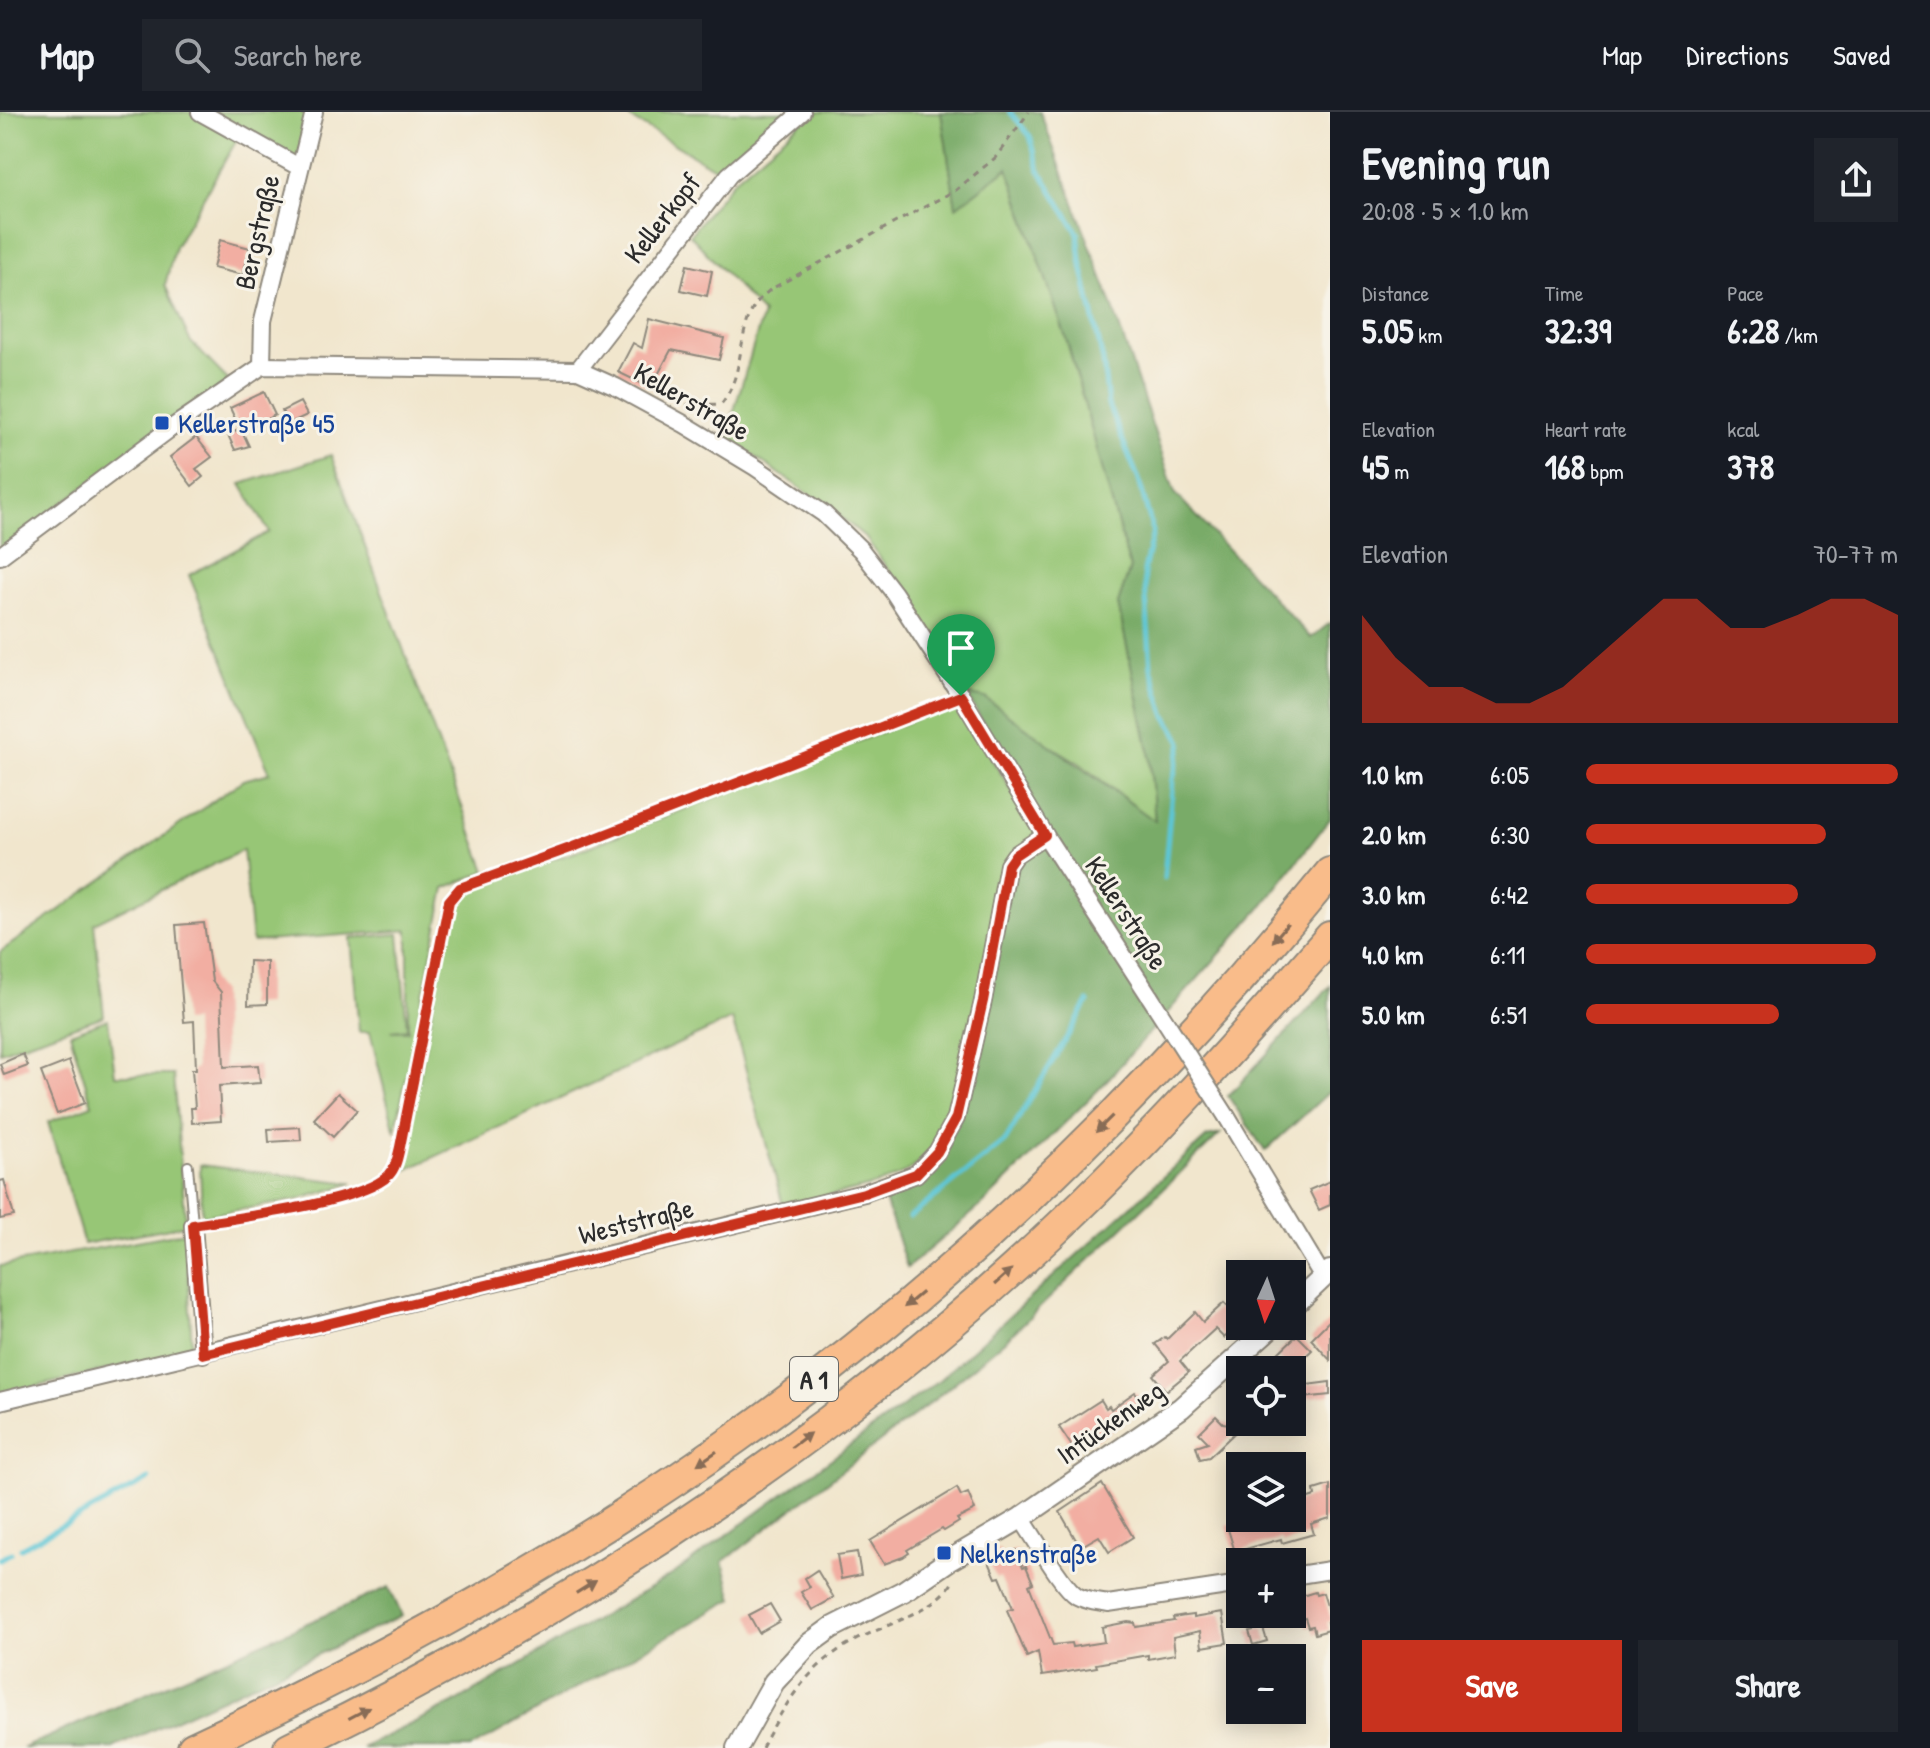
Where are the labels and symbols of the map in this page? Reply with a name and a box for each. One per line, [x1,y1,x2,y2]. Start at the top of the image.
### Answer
street label: Kellerkopf [615,165,709,271]
street label: Bergstraße [225,171,289,293]
street label: Kellerstraße [627,353,757,449]
place label: Kellerstraße 45 [178,404,335,442]
marker: Kellerstraße 45 [153,414,171,432]
pin [927,614,995,696]
street label: Kellerstraße [1076,849,1178,977]
one-way arrow [1272,923,1289,943]
one-way arrow [1095,1115,1114,1134]
street label: Weststraße [575,1188,697,1254]
north arrow [1226,1260,1306,1340]
one-way arrow [994,1269,1013,1287]
one-way arrow [903,1291,923,1308]
road number: A 1 [790,1357,838,1401]
street label: Intückenweg [1049,1371,1171,1473]
one-way arrow [790,1433,811,1448]
one-way arrow [696,1450,717,1465]
place label: Nelkenstraße [960,1534,1097,1572]
marker: Nelkenstraße [935,1544,953,1562]
one-way arrow [575,1580,597,1594]
one-way arrow [347,1707,370,1720]

